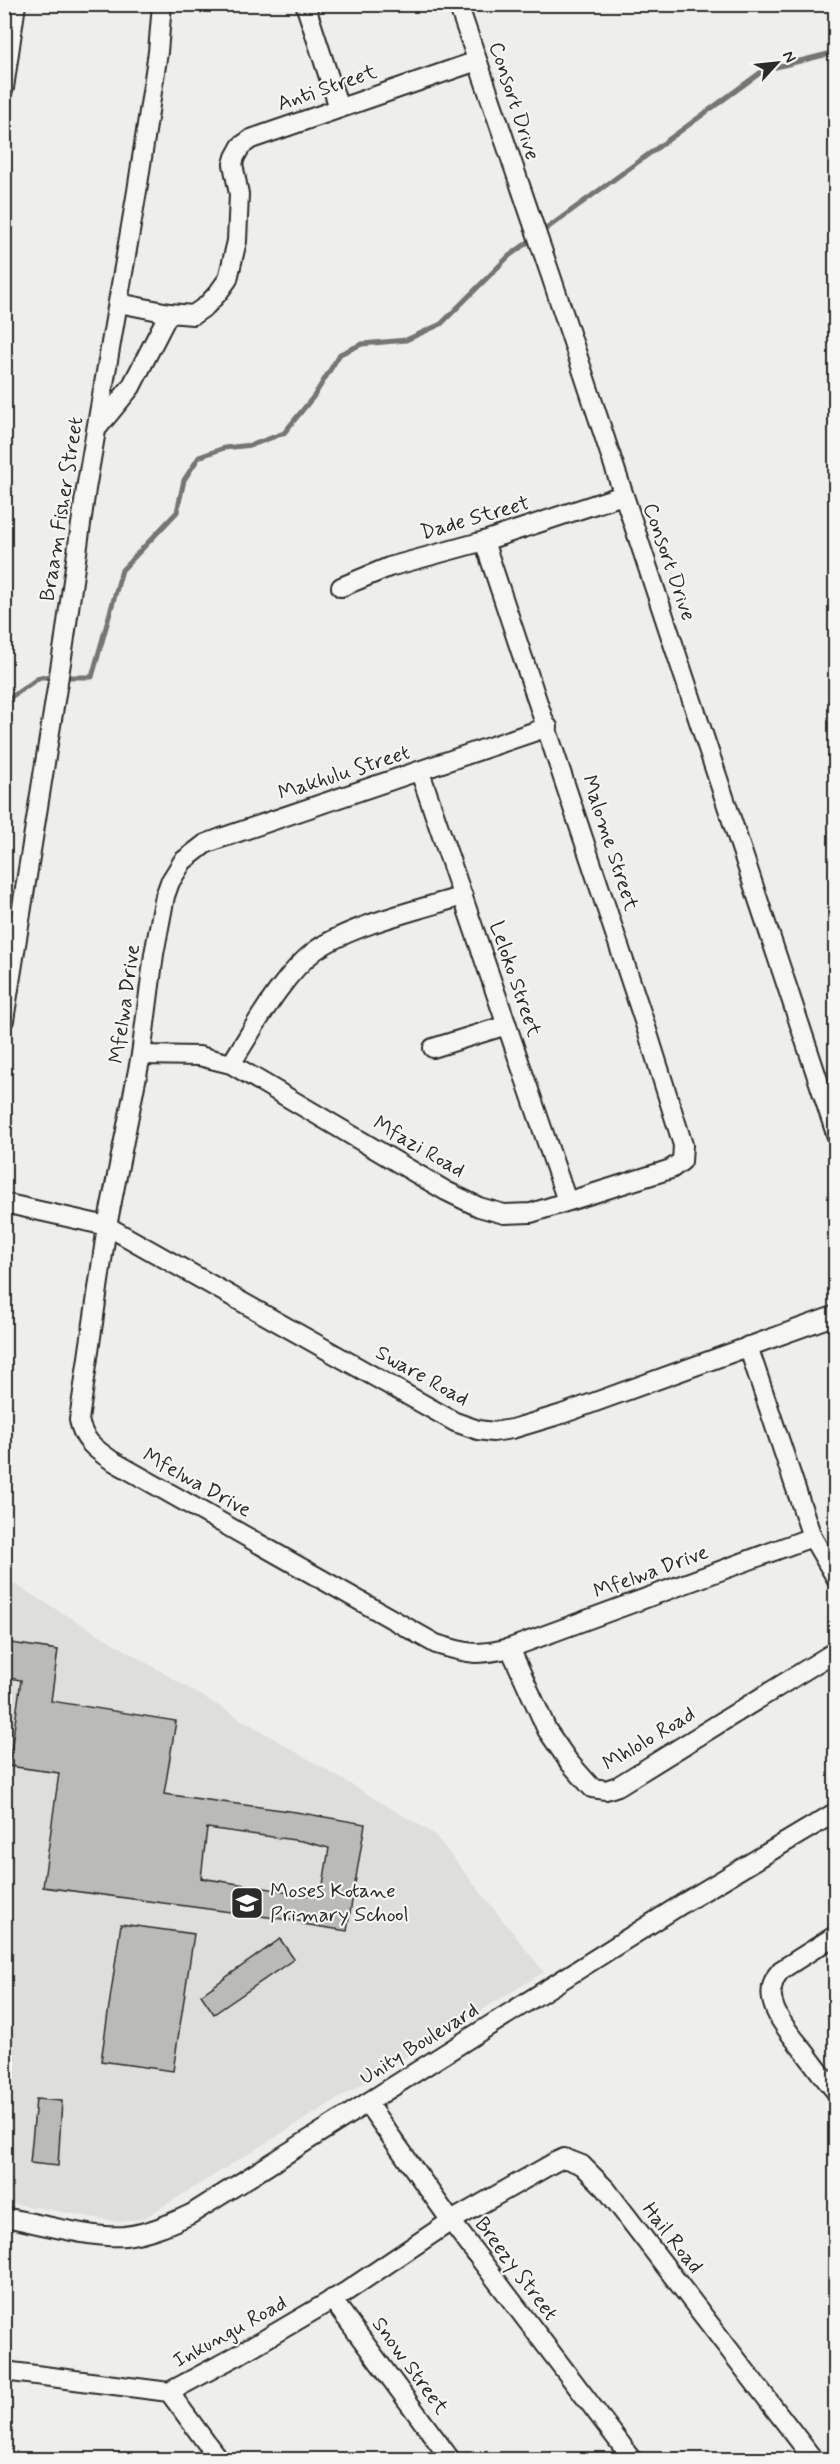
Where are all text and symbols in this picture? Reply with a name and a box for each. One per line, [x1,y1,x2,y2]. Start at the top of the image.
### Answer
north arrow [747,33,807,93]
street label: Consort Drive [482,38,546,164]
text: N [777,47,801,66]
street label: Anti Street [273,58,381,118]
street label: Braam Fisher Street [34,415,90,603]
street label: Dade Street [417,489,533,547]
street label: Consort Drive [636,499,702,625]
street label: Makhulu Street [275,739,414,807]
street label: Malome Street [575,771,645,915]
street label: Leloko Street [482,917,548,1041]
street label: Mfelwa Drive [103,943,147,1065]
street label: Mfazi Road [368,1110,470,1184]
street label: Sware Road [370,1339,474,1413]
street label: Mfelwa Drive [138,1442,256,1524]
street label: Mfelwa Drive [590,1538,712,1606]
street label: Mhlolo Road [597,1700,701,1778]
place label: Moses Kotane Primary School [270,1877,409,1929]
school or university icon: Moses Kotane Primary School [229,1885,265,1921]
street label: Unity Boulevard [354,1996,484,2092]
street label: Hail Road [635,2197,709,2279]
street label: Breezy Street [468,2211,564,2327]
street label: Inkungu Road [168,2289,292,2375]
street label: Snow Street [365,2312,455,2421]

